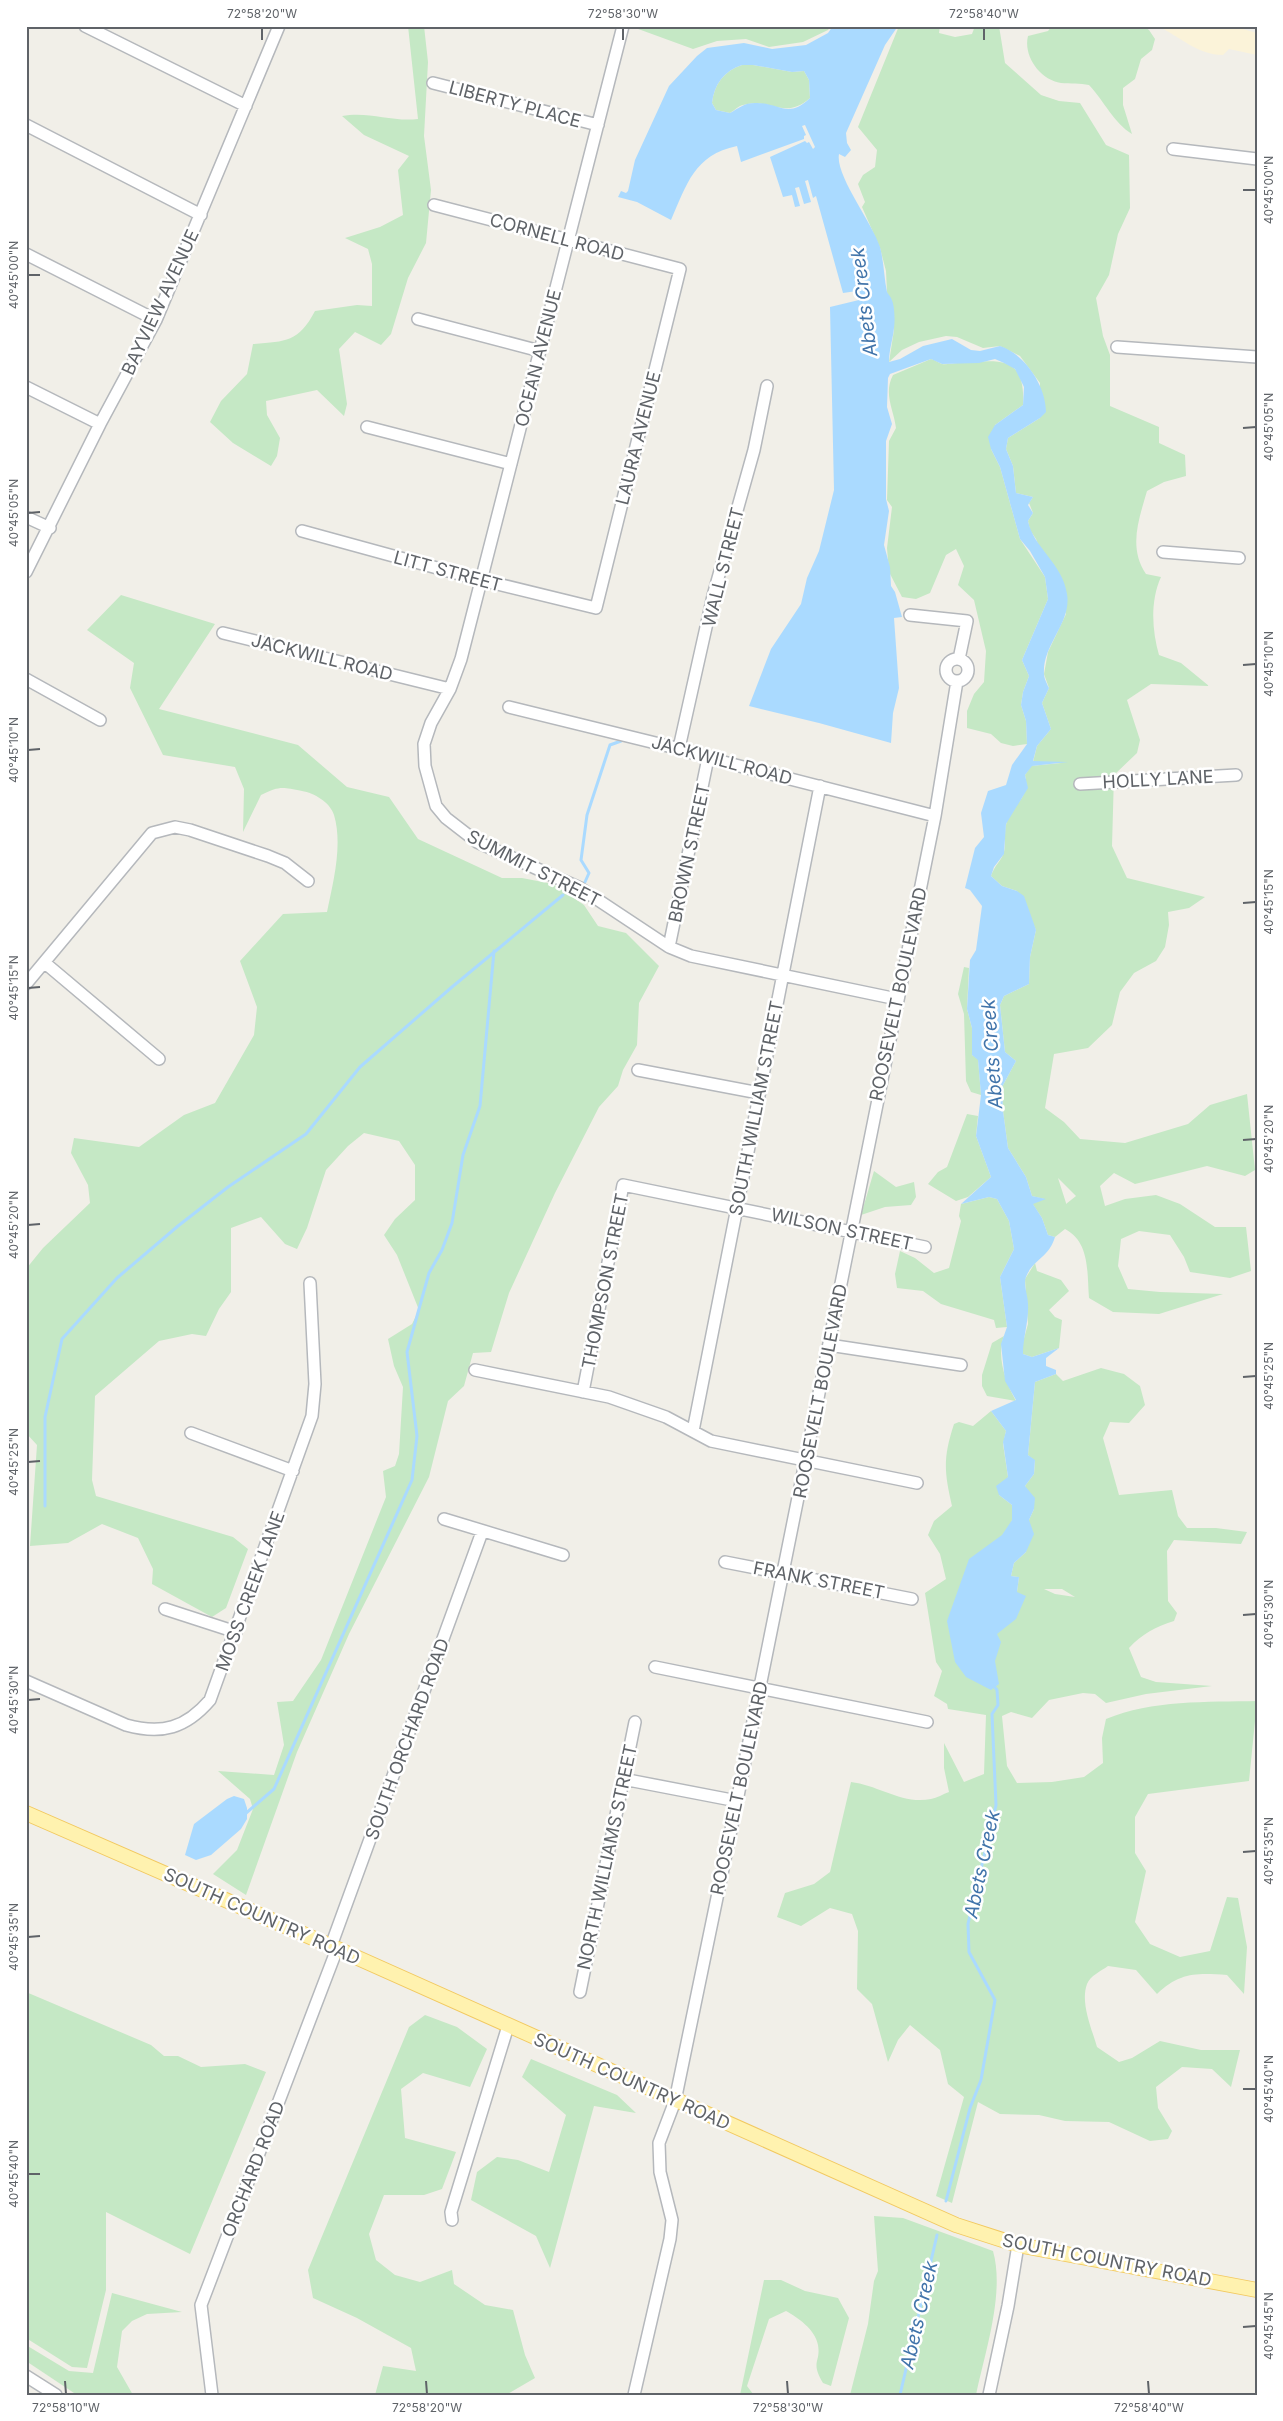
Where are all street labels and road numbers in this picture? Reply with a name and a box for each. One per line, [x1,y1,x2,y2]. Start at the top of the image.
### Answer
street label: LIBERTY PLACE [447,76,583,132]
street label: CORNELL ROAD [487,209,627,265]
street label: BAYVIEW AVENUE [117,226,203,378]
street label: OCEAN AVENUE [511,287,565,429]
street label: LAURA AVENUE [611,369,665,507]
street label: WALL STREET [698,505,748,629]
street label: LITT STREET [392,546,504,596]
street label: JACKWILL ROAD [249,629,395,685]
street label: JACKWILL ROAD [649,731,795,789]
street label: HOLLY LANE [1102,766,1214,792]
street label: BROWN STREET [664,782,714,924]
street label: SUMMIT STREET [464,825,604,911]
street label: ROOSEVELT BOULEVARD [865,885,931,1103]
street label: SOUTH WILLIAM STREET [725,999,787,1217]
street label: THOMPSON STREET [578,1191,632,1371]
street label: WILSON STREET [769,1204,915,1254]
street label: ROOSEVELT BOULEVARD [789,1282,851,1500]
street label: MOSS CREEK LANE [211,1508,289,1674]
street label: FRANK STREET [752,1557,886,1603]
street label: SOUTH ORCHARD ROAD [361,1635,453,1843]
street label: ROOSEVELT BOULEVARD [706,1679,772,1897]
street label: NORTH WILLIAMS STREET [573,1742,641,1972]
street label: SOUTH COUNTRY ROAD [161,1863,363,1969]
street label: SOUTH COUNTRY ROAD [531,2028,733,2134]
street label: ORCHARD ROAD [217,2098,289,2240]
street label: SOUTH COUNTRY ROAD [1001,2229,1213,2291]

